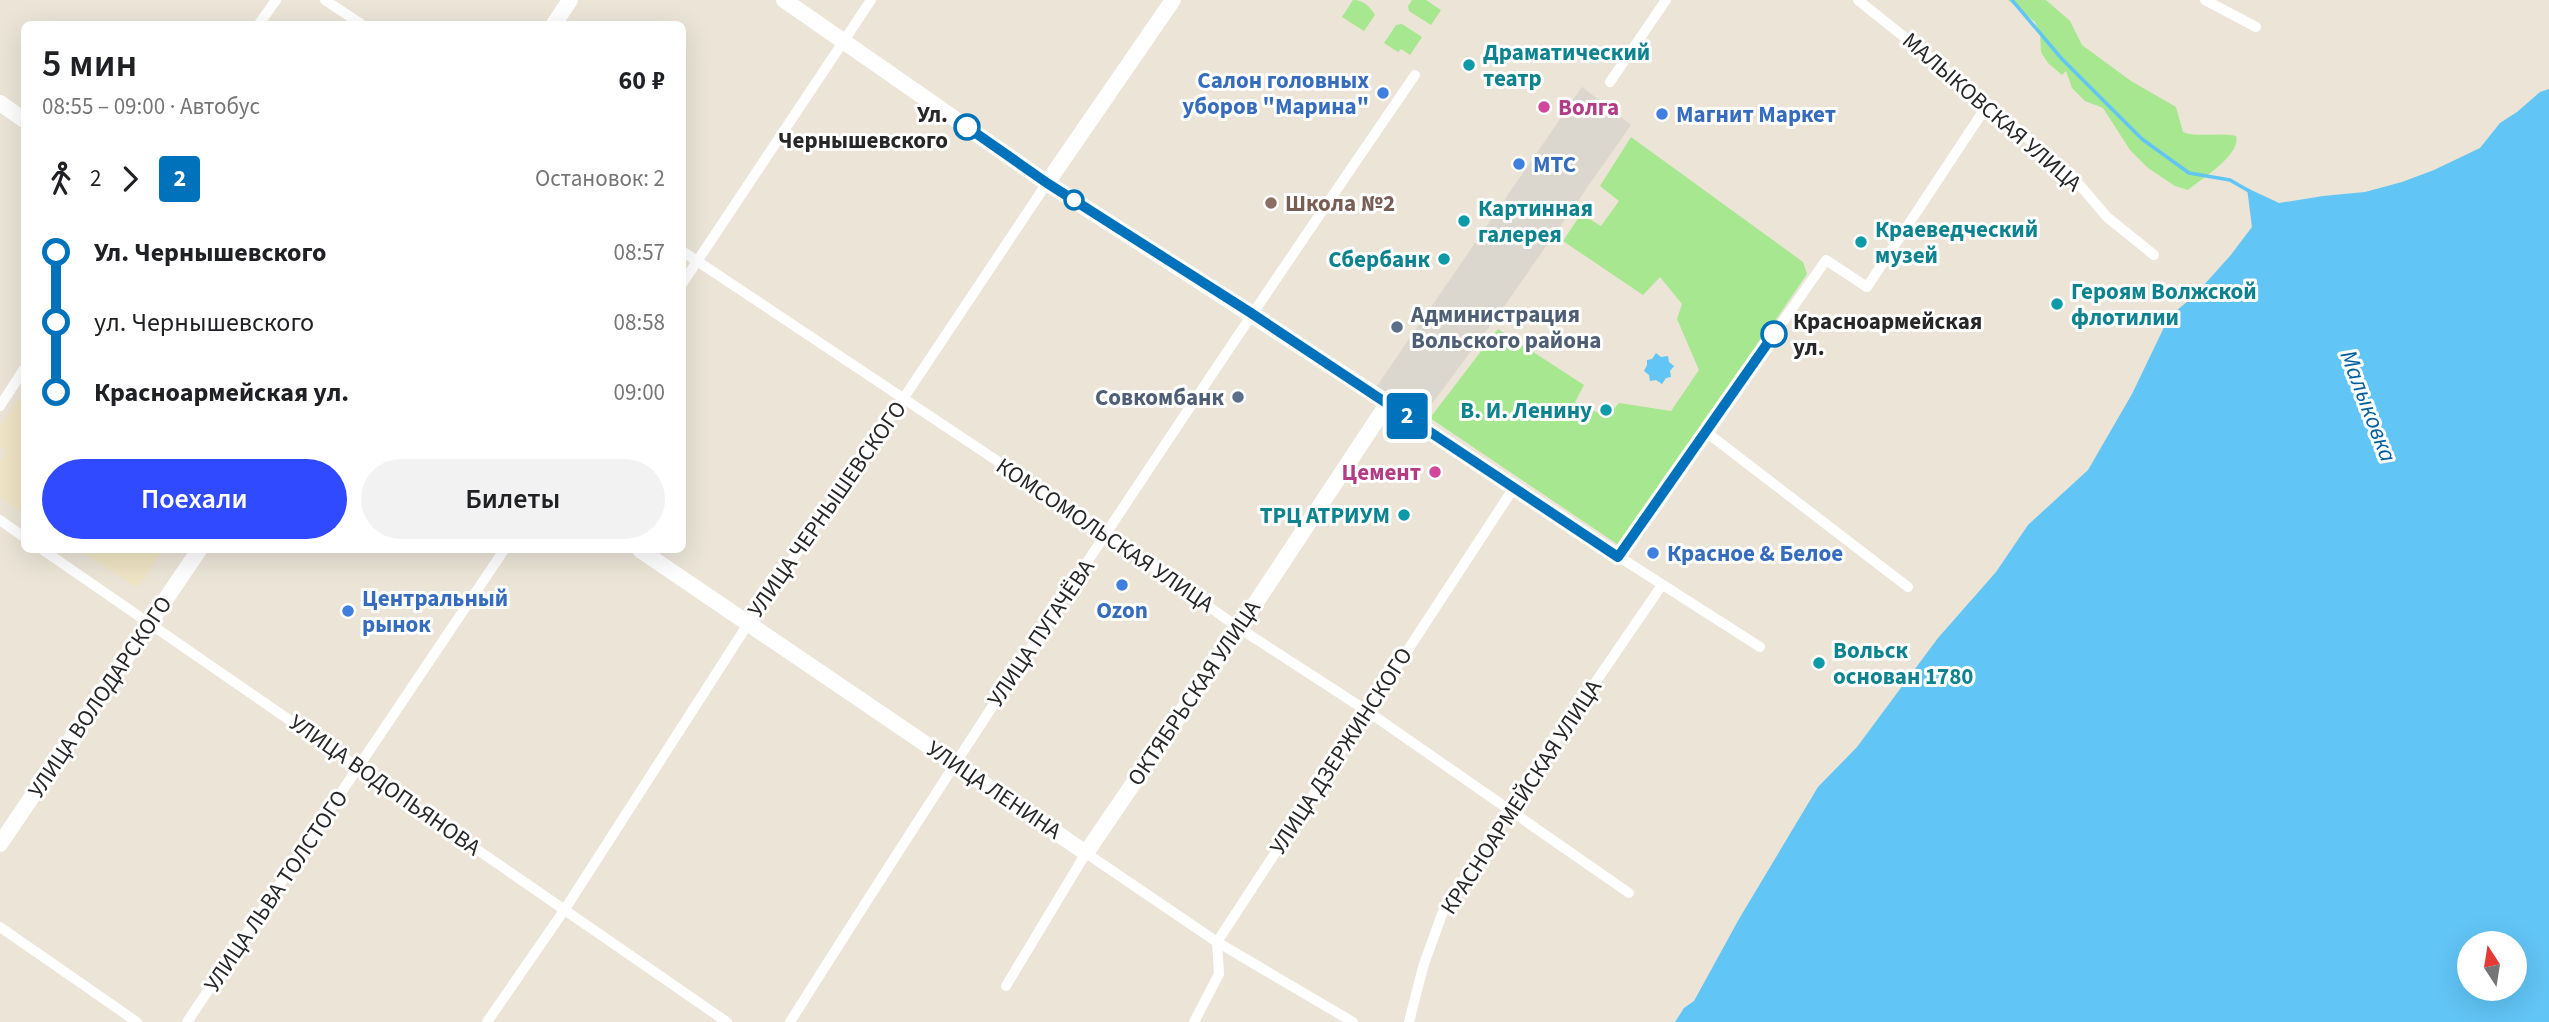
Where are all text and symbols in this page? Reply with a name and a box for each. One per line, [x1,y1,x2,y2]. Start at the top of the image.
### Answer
street label: МАЛЫКОВСКАЯ УЛИЦА [1895,25,2089,200]
place label: Драматический театр [1483,36,1650,95]
text: 5 мин [42,37,137,91]
marker: Драматический театр [1461,57,1477,73]
text: 60 ₽ [619,62,665,99]
place label: Салон головных уборов "Марина" [1182,64,1369,123]
marker: Салон головных уборов "Марина" [1375,85,1391,101]
text: 08:55 – 09:00 · Автобус [42,90,260,123]
place label: Волга [1558,91,1619,124]
place label: Ул. Чернышевского [778,98,948,157]
place label: Магнит Маркет [1676,98,1836,131]
marker: Волга [1536,99,1552,115]
marker: Магнит Маркет [1654,106,1670,122]
marker: Ул. Чернышевского [954,114,980,140]
place label: МТС [1533,148,1576,181]
marker: МТС [1511,156,1527,172]
icon: walk [42,160,80,198]
icon: forward [111,160,149,198]
text: 2 [173,161,186,196]
text: 2 [90,162,101,195]
text: Остановок: 2 [535,162,665,195]
place label: Школа №2 [1285,187,1395,220]
unlabelled marker [1064,190,1084,210]
place label: Картинная галерея [1478,192,1593,251]
marker: Школа №2 [1263,195,1279,211]
marker: Картинная галерея [1456,213,1472,229]
place label: Краеведческий музей [1875,213,2038,272]
text: Ул. Чернышевского [94,234,326,271]
marker: Краеведческий музей [1853,234,1869,250]
text: 08:57 [614,236,665,269]
place label: Сбербанк [1328,243,1430,276]
marker: Сбербанк [1436,251,1452,267]
place label: Героям Волжской флотилии [2071,275,2257,334]
marker: Героям Волжской флотилии [2049,296,2065,312]
place label: Администрация Вольского района [1410,298,1602,357]
text: ул. Чернышевского [94,304,314,341]
place label: Красноармейская ул. [1793,305,1982,364]
text: 08:58 [614,306,665,339]
marker: Администрация Вольского района [1389,319,1405,335]
marker: Красноармейская ул. [1761,321,1787,347]
water label: Малыковка [2331,345,2405,467]
text: Красноармейская ул. [94,374,349,411]
text: 09:00 [614,376,665,409]
place label: Совкомбанк [1095,381,1224,414]
marker: Совкомбанк [1230,389,1246,405]
line badge: 2 [1384,393,1430,439]
street label: УЛИЦА ЧЕРНЫШЕВСКОГО [740,394,914,624]
place label: В. И. Ленину [1460,394,1592,427]
text: 2 [1401,398,1413,433]
marker: В. И. Ленину [1598,402,1614,418]
street label: КОМСОМОЛЬСКАЯ УЛИЦА [989,450,1221,621]
place label: Цемент [1342,456,1421,489]
button: Поехали [42,459,347,539]
button: Билеты [361,459,665,539]
marker: Цемент [1427,464,1443,480]
place label: ТРЦ АТРИУМ [1260,499,1390,532]
marker: ТРЦ АТРИУМ [1396,507,1412,523]
place label: Красное & Белое [1667,537,1843,570]
marker: Красное & Белое [1645,545,1661,561]
street label: УЛИЦА ПУГАЧЁВА [979,552,1103,713]
marker: Ozon [1114,577,1130,593]
place label: Центральный рынок [362,582,508,641]
street label: УЛИЦА ВОЛОДАРСКОГО [20,589,180,805]
street label: ОКТЯБРЬСКАЯ УЛИЦА [1119,593,1269,792]
place label: Ozon [1096,594,1148,627]
marker: Центральный рынок [340,603,356,619]
place label: Вольск основан 1780 [1833,634,1973,693]
street label: УЛИЦА ДЗЕРЖИНСКОГО [1262,641,1420,861]
marker: Вольск основан 1780 [1811,655,1827,671]
street label: КРАСНОАРМЕЙСКАЯ УЛИЦА [1432,673,1610,921]
street label: УЛИЦА ВОДОПЬЯНОВА [282,706,488,864]
street label: УЛИЦА ЛЕНИНА [920,733,1068,848]
street label: УЛИЦА ЛЬВА ТОЛСТОГО [196,783,356,999]
north arrow [2457,931,2527,1001]
map controls [2457,931,2527,1001]

